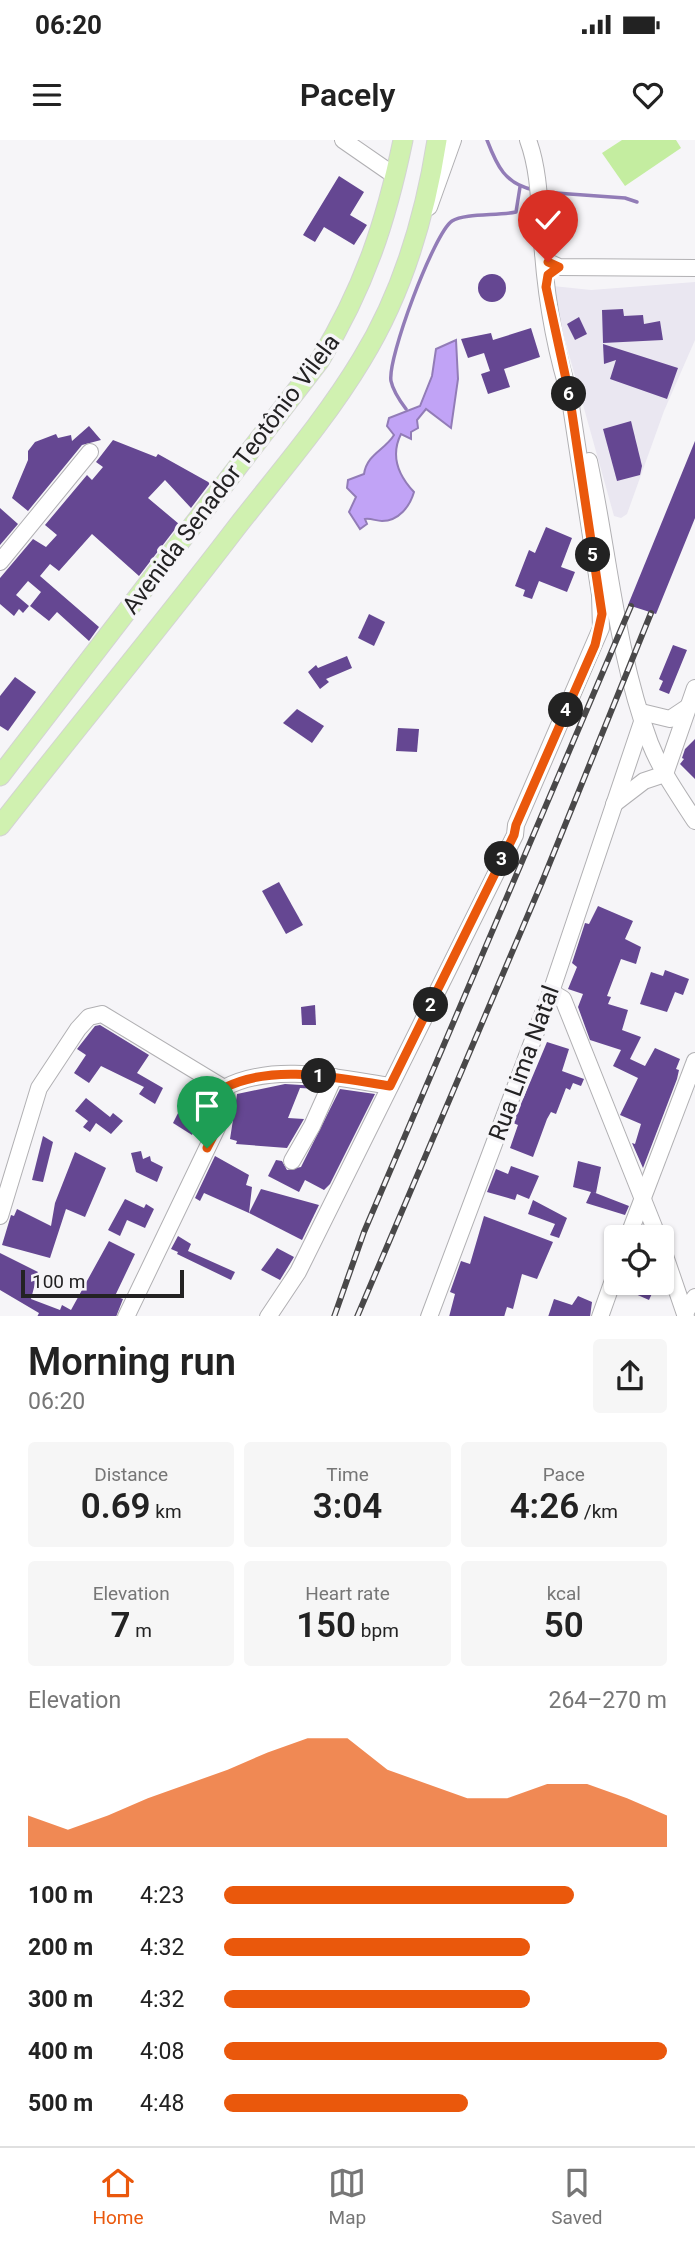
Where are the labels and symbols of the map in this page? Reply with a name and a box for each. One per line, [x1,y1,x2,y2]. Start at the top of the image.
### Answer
pin [518,190,578,262]
street label: Avenida Senador Teotônio Vilela [117,329,345,619]
pin: 6 [552,376,586,412]
pin: 5 [576,538,610,572]
pin: 4 [548,692,584,728]
pin: 3 [484,842,520,876]
street label: Rua Lima Natal [483,982,565,1144]
pin: 2 [414,988,448,1022]
pin: 1 [302,1058,336,1094]
pin [177,1076,237,1148]
scale bar [21,1268,184,1299]

